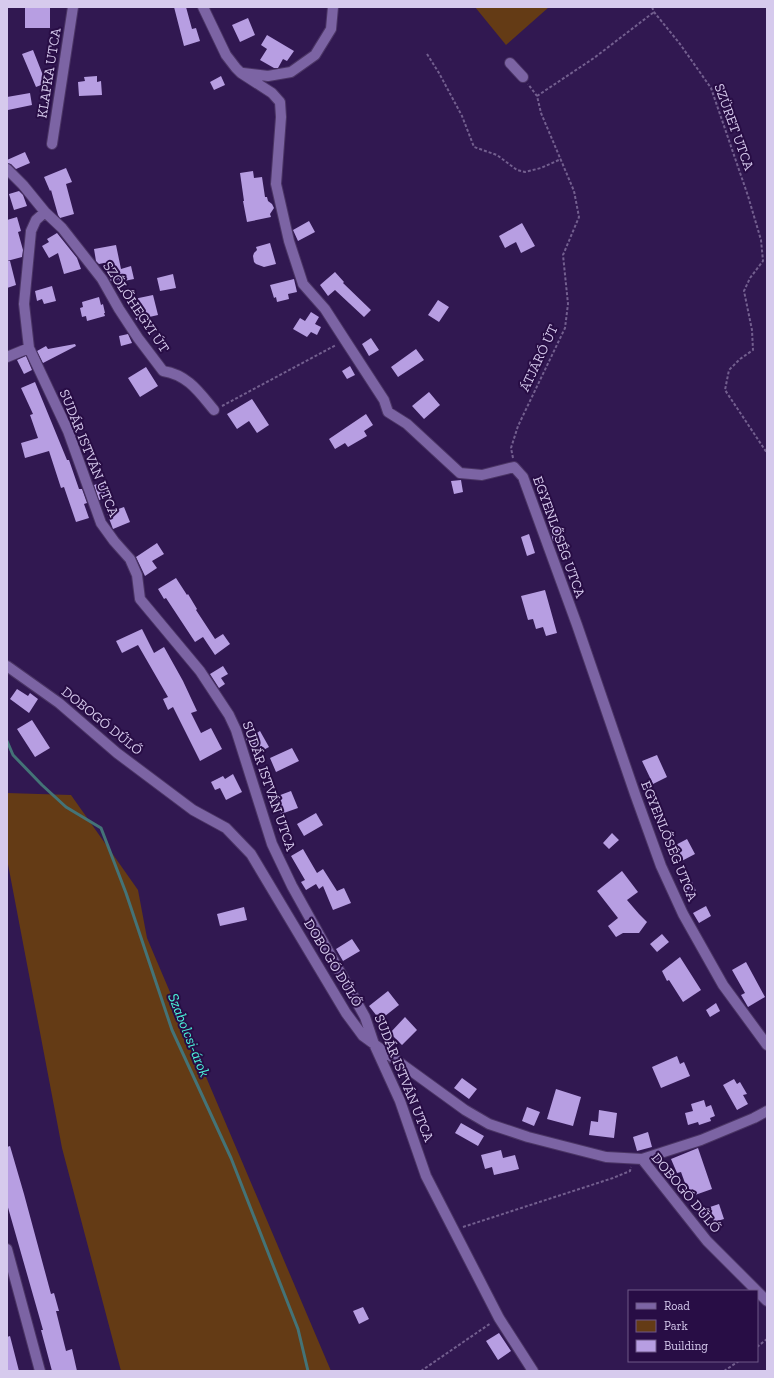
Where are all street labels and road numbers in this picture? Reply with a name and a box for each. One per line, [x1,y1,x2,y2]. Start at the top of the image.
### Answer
street label: KLAPKA UTCA [33,26,65,119]
street label: SZÜRET UTCA [710,81,758,173]
street label: SZŐLŐHEGYI ÚT [99,258,173,356]
street label: ÁTJÁRÓ ÚT [516,322,562,394]
street label: SUDÁR ISTVÁN UTCA [56,387,123,520]
street label: EGYENLŐSÉG UTCA [529,474,589,601]
street label: DOBOGÓ DŰLŐ [58,683,146,759]
street label: SUDÁR ISTVÁN UTCA [239,719,299,854]
street label: EGYENLŐSÉG UTCA [637,778,701,904]
street label: DOBOGÓ DŰLŐ [300,916,366,1010]
street label: SUDÁR ISTVÁN UTCA [371,1012,438,1145]
street label: DOBOGÓ DŰLŐ [648,1150,724,1236]

